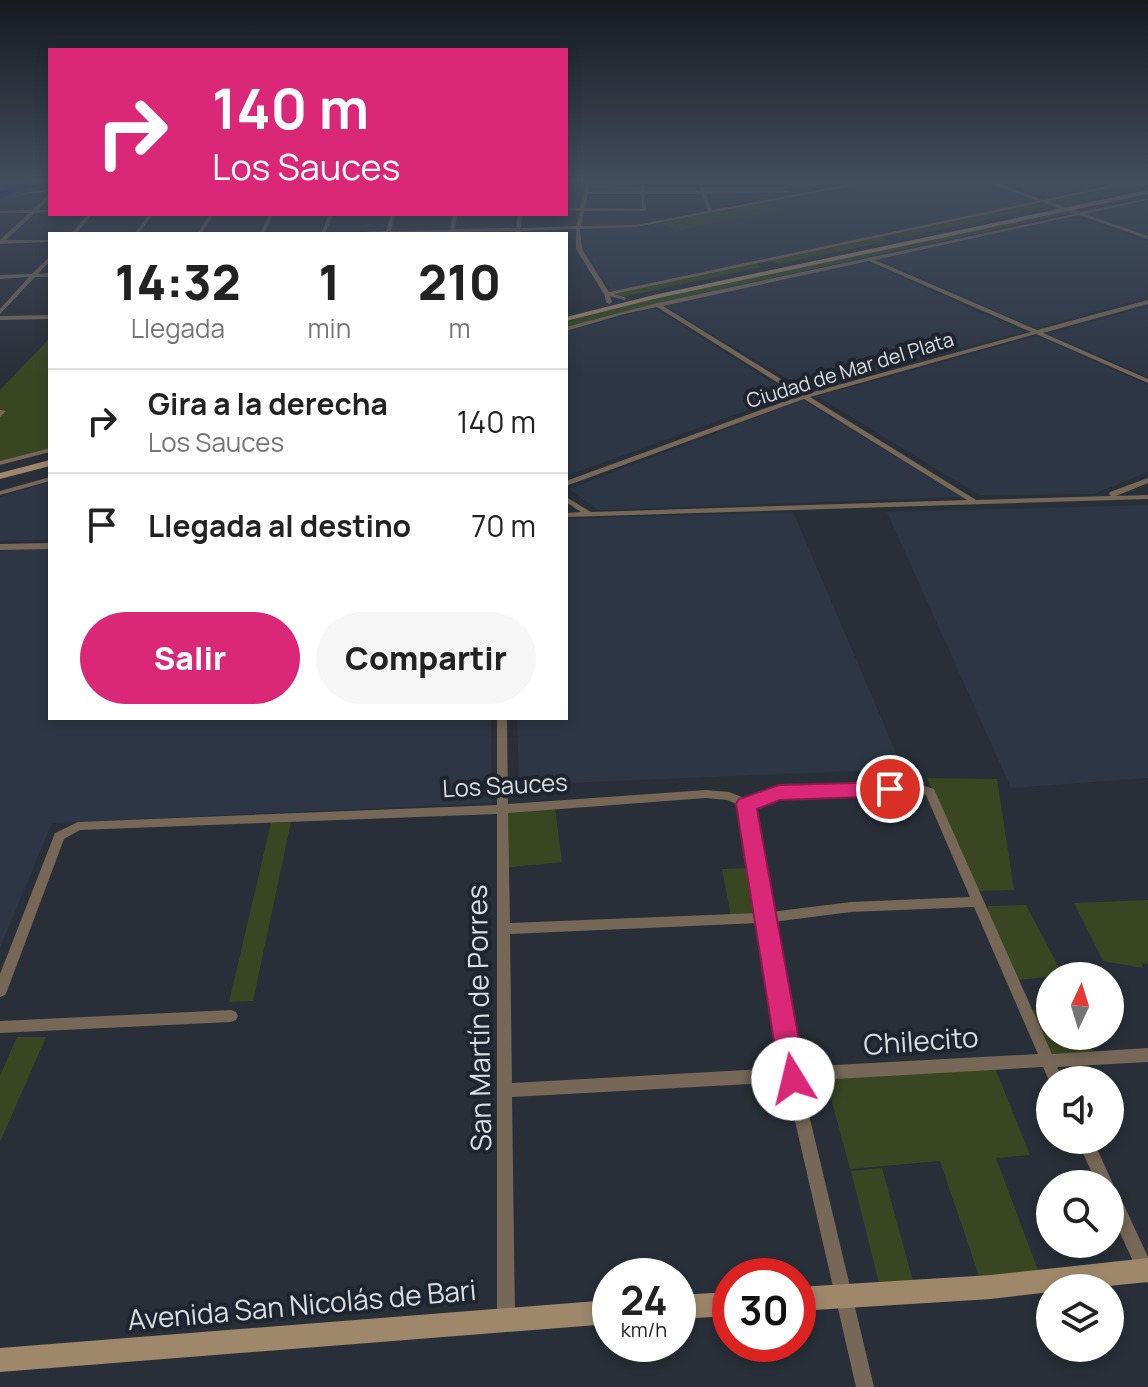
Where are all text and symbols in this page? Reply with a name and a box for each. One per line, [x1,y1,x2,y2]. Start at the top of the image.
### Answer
text: 140 m [212,69,369,146]
icon: right [80,80,184,184]
text: Los Sauces [212,142,401,191]
text: 14:32 [115,249,241,314]
text: 1 [318,249,340,314]
text: 210 [418,249,501,314]
text: Llegada [131,310,225,346]
text: min [308,310,351,346]
text: m [449,310,471,346]
street label: Ciudad de Mar del Plata [743,325,957,414]
text: Gira a la derecha [148,383,388,424]
icon: right [80,399,124,443]
text: 140 m [457,401,536,442]
text: Los Sauces [148,424,284,460]
icon: arrive [80,503,124,547]
text: Llegada al destino [148,505,411,546]
text: 70 m [471,505,536,546]
button: Salir [80,612,300,704]
button: Compartir [316,612,536,704]
pin [856,755,924,823]
street label: Los Sauces [441,765,569,804]
icon: arrive [868,767,912,811]
street label: San Martín de Porres [457,884,499,1152]
north arrow [1036,962,1124,1050]
map controls [1036,962,1124,1362]
street label: Chilecito [862,1017,980,1063]
position arrow [751,1037,835,1121]
button: sound [1036,1066,1124,1154]
button: search [1036,1170,1124,1258]
speed limit sign: 30 [712,1258,816,1362]
street label: Avenida San Nicolás de Bari [126,1270,478,1338]
text: 24 [620,1272,668,1327]
button: layers [1036,1274,1124,1362]
text: km/h [621,1316,667,1343]

